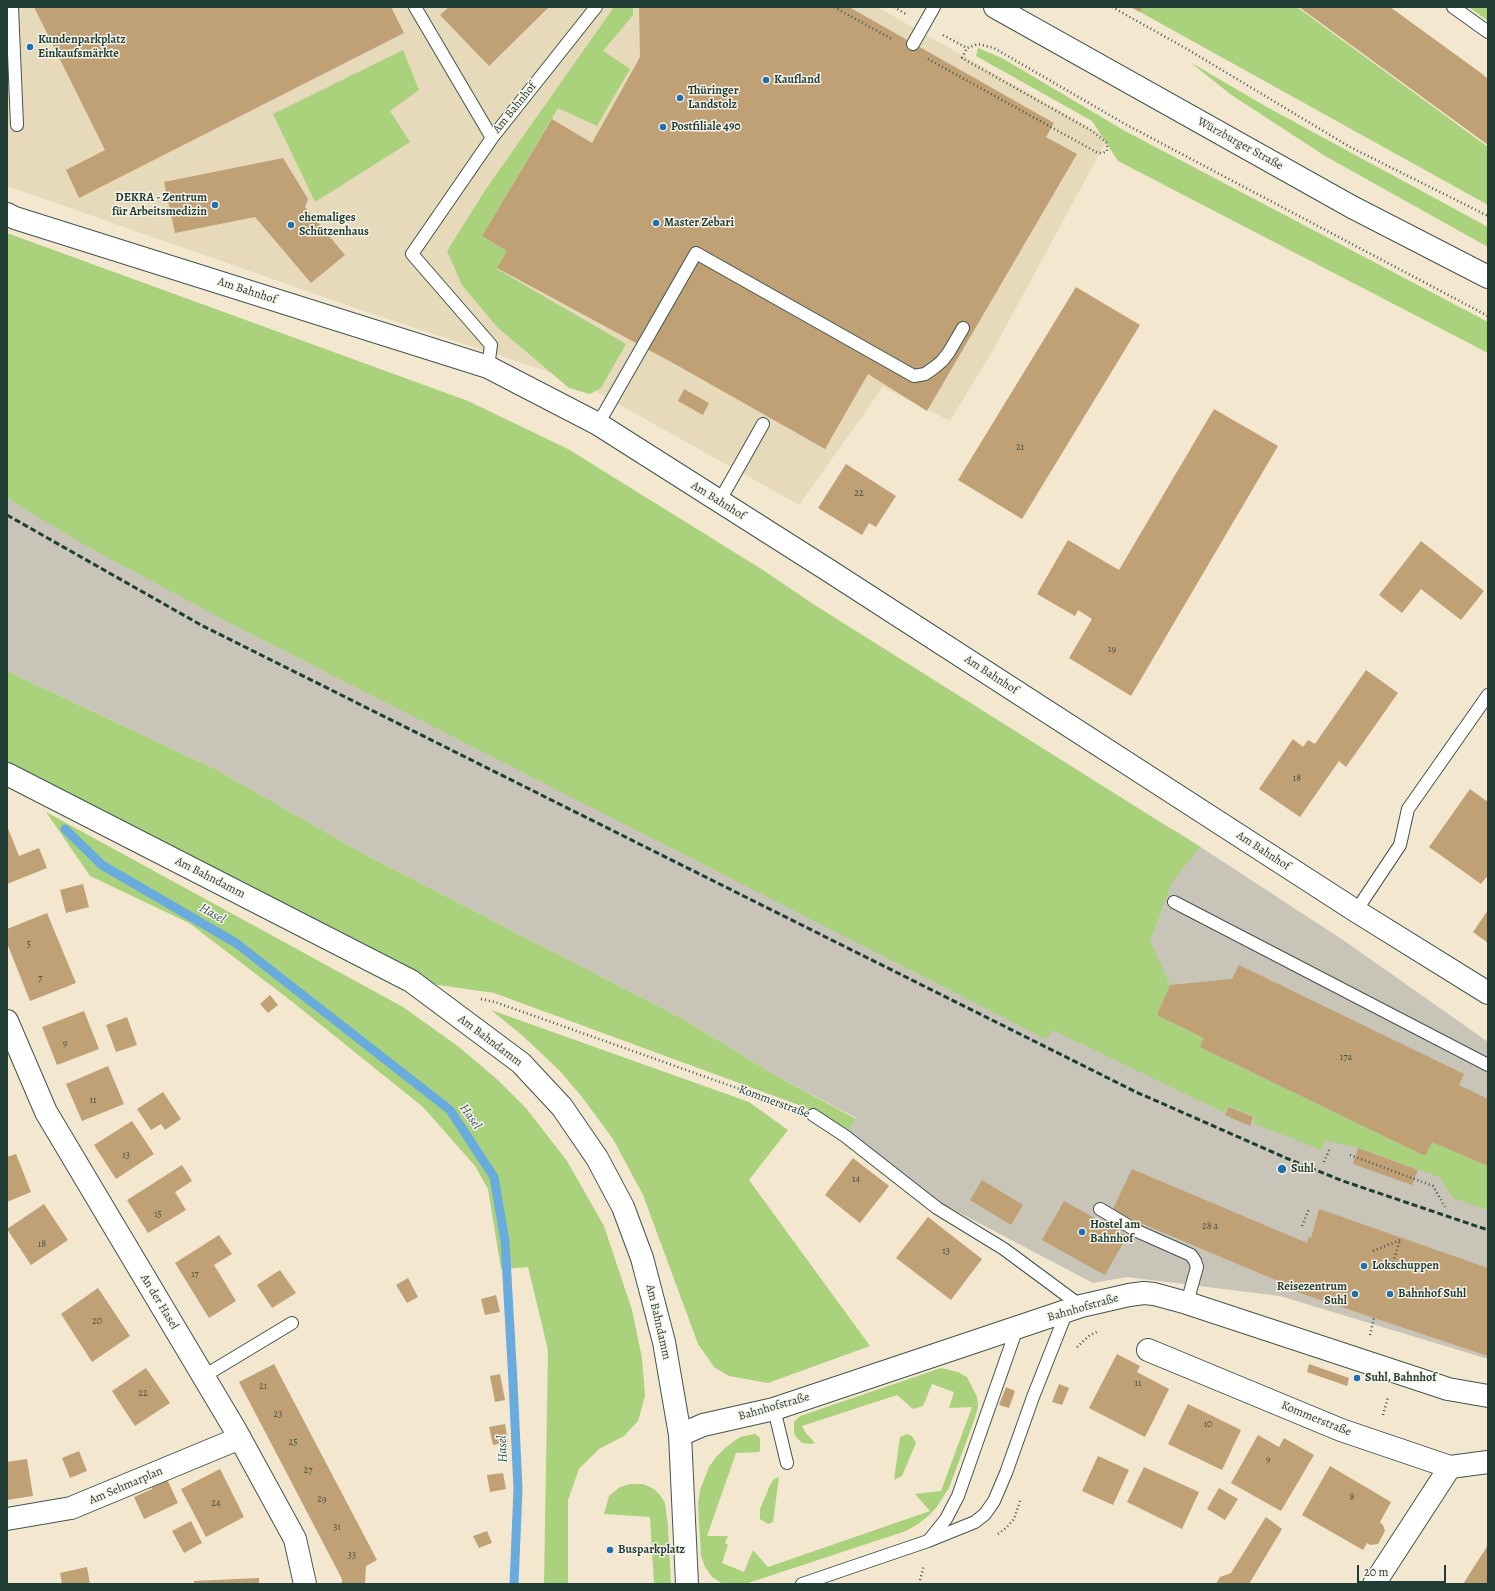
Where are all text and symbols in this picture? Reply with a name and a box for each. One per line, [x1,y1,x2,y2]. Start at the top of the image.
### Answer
place label: Kundenparkplatz Einkaufsmärkte [38,33,126,61]
marker: Kundenparkplatz Einkaufsmärkte [25,42,35,52]
place label: Kaufland [774,73,820,87]
marker: Kaufland [761,75,771,85]
street label: Am Bahnhof [490,80,540,136]
place label: Thüringer Landstolz [688,84,739,112]
marker: Thüringer Landstolz [675,93,685,103]
street label: Würzburger Straße [1195,115,1285,173]
place label: Postfiliale 490 [671,120,740,134]
marker: Postfiliale 490 [658,122,668,132]
place label: DEKRA - Zentrum für Arbeitsmedizin [112,191,207,219]
marker: DEKRA - Zentrum für Arbeitsmedizin [210,200,220,210]
place label: ehemaliges Schützenhaus [299,211,369,239]
place label: Master Zebari [664,216,734,230]
marker: Master Zebari [651,218,661,228]
marker: ehemaliges Schützenhaus [286,220,296,230]
street label: Am Bahnhof [216,275,278,307]
house number: 21 [1016,442,1024,454]
street label: Am Bahnhof [688,479,748,523]
house number: 22 [854,488,864,500]
house number: 19 [1108,644,1116,656]
street label: Am Bahnhof [961,652,1021,698]
house number: 18 [1293,773,1301,785]
street label: Am Bahnhof [1233,828,1293,874]
street label: Am Bahndamm [172,854,248,902]
water label: Hasel [196,900,228,928]
house number: 5 [27,939,31,951]
house number: 7 [38,973,42,985]
street label: Am Bahndamm [455,1012,525,1070]
house number: 9 [63,1038,67,1050]
house number: 17a [1340,1052,1352,1064]
street label: Kommerstraße [737,1083,811,1121]
house number: 11 [90,1095,96,1107]
water label: Hasel [456,1101,484,1133]
house number: 13 [122,1150,130,1162]
place label: Suhl [1291,1162,1314,1176]
marker: Suhl [1276,1163,1288,1175]
house number: 14 [852,1174,860,1186]
house number: 15 [154,1209,162,1221]
place label: Hostel am Bahnhof [1090,1218,1140,1246]
house number: 28 a [1202,1221,1218,1233]
marker: Hostel am Bahnhof [1077,1227,1087,1237]
house number: 18 [38,1239,46,1251]
house number: 13 [942,1246,950,1258]
place label: Lokschuppen [1372,1259,1439,1273]
marker: Lokschuppen [1359,1261,1369,1271]
house number: 17 [191,1269,199,1281]
street label: An der Hasel [137,1272,181,1332]
place label: Reisezentrum Suhl [1277,1280,1347,1308]
street label: Am Bahndamm [642,1283,674,1361]
place label: Bahnhof Suhl [1398,1287,1466,1301]
marker: Reisezentrum Suhl [1350,1289,1360,1299]
marker: Bahnhof Suhl [1385,1289,1395,1299]
street label: Bahnhofstraße [1046,1291,1120,1325]
house number: 20 [92,1316,102,1328]
place label: Suhl, Bahnhof [1365,1371,1436,1385]
marker: Suhl, Bahnhof [1352,1373,1362,1383]
house number: 11 [1135,1378,1141,1390]
house number: 21 [259,1381,267,1393]
house number: 22 [138,1388,148,1400]
street label: Bahnhofstraße [737,1390,811,1424]
street label: Kommerstraße [1279,1398,1353,1440]
house number: 23 [274,1409,282,1421]
house number: 10 [1204,1419,1212,1431]
water label: Hasel [495,1435,511,1463]
house number: 25 [288,1437,298,1449]
house number: 9 [1266,1454,1270,1466]
street label: Am Sehmarplan [87,1464,165,1508]
house number: 27 [304,1465,312,1477]
house number: 8 [1350,1492,1354,1504]
house number: 29 [317,1494,327,1506]
house number: 24 [211,1498,221,1510]
house number: 31 [333,1522,341,1534]
place label: Busparkplatz [618,1543,685,1557]
marker: Busparkplatz [605,1545,615,1555]
house number: 33 [348,1550,356,1562]
scale bar [1359,1557,1448,1583]
text: 20 m [1364,1564,1388,1580]

